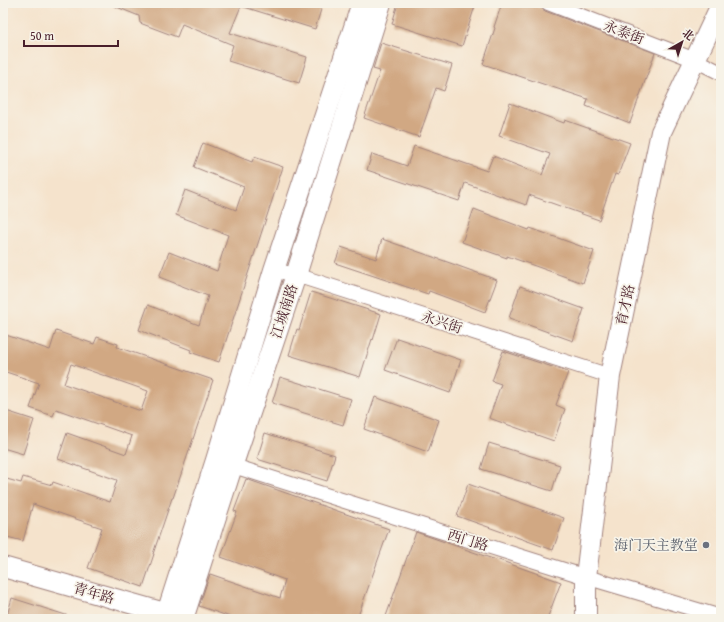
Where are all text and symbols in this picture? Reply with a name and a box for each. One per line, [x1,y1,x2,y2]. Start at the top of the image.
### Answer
street label: 永泰街 [601,15,647,49]
scale bar [24,22,118,48]
north arrow [662,22,702,62]
text: 北 [679,25,698,44]
text: 50 m [30,27,54,44]
street label: 江城南路 [266,281,302,341]
street label: 育才路 [611,282,639,328]
street label: 永兴街 [419,306,465,338]
street label: 西门路 [445,524,491,556]
place label: 海门天主教堂 [614,535,698,555]
marker: 海门天主教堂 [701,540,711,550]
street label: 青年路 [71,578,117,608]

